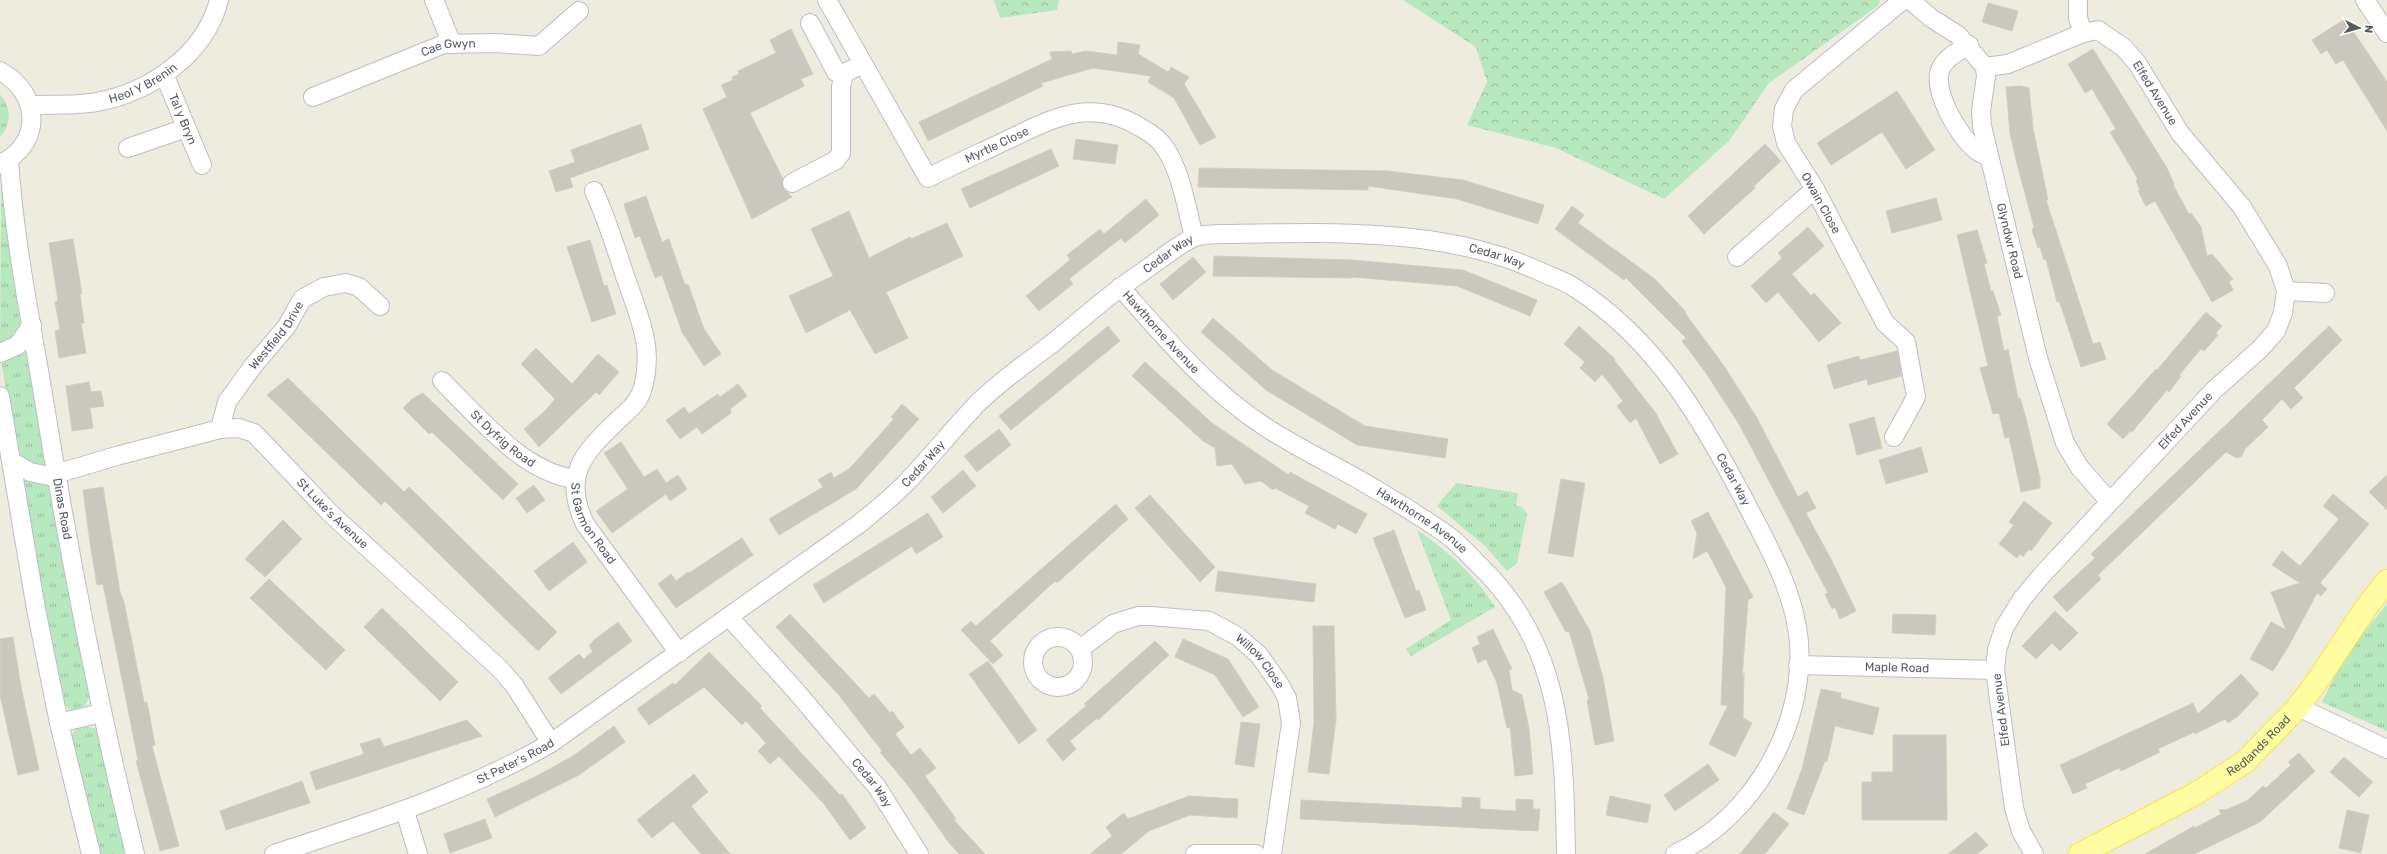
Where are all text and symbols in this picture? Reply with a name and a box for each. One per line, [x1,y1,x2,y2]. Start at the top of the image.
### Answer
north arrow [2339,8,2379,48]
text: N [2362,24,2375,34]
street label: Cae Gwyn [419,36,476,60]
street label: Elfed Avenue [2130,58,2180,128]
street label: Heol Y Brenin [107,60,180,106]
street label: Tal y Bryn [166,92,200,147]
street label: Myrtle Close [963,124,1031,166]
street label: Owain Close [1798,170,1844,236]
street label: Glyndwr Road [1994,202,2026,280]
street label: Cedar Way [1140,231,1196,276]
street label: Cedar Way [1467,241,1527,271]
street label: Hawthorne Avenue [1120,288,1203,377]
street label: Westfield Drive [246,299,307,372]
street label: Elfed Avenue [2155,389,2216,452]
street label: St Dyfrig Road [468,407,538,470]
street label: Cedar Way [899,437,948,490]
street label: Cedar Way [1713,451,1753,509]
street label: St Luke's Avenue [294,475,371,552]
street label: Dinas Road [50,477,75,541]
street label: St Garmon Road [568,482,619,567]
street label: Hawthorne Avenue [1374,484,1471,556]
street label: Willow Close [1233,631,1287,691]
street label: Maple Road [1865,660,1929,675]
street label: Elfed Avenue [1990,673,2012,747]
street label: Redlands Road [2224,712,2293,779]
street label: St Peter's Road [474,736,557,787]
street label: Cedar Way [849,755,895,810]

